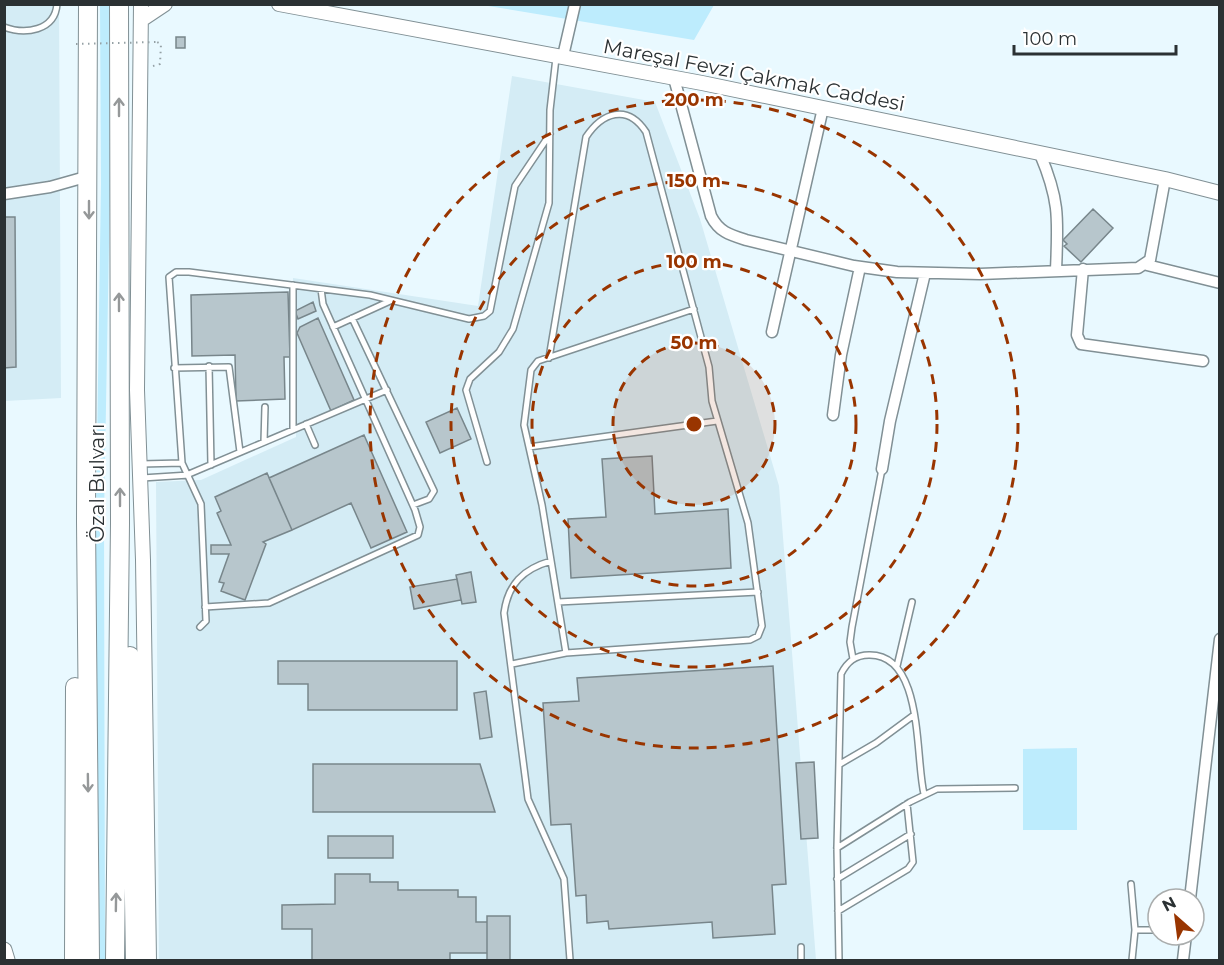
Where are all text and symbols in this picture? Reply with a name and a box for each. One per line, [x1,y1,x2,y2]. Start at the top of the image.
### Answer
scale bar [1014,18,1176,56]
text: 100 m [1023,28,1077,50]
street label: Mareşal Fevzi Çakmak Caddesi [601,34,907,116]
text: 200 m [664,89,724,111]
one-way arrow [113,98,125,118]
text: 150 m [667,170,721,192]
one-way arrow [83,199,95,219]
text: 100 m [666,251,722,273]
one-way arrow [113,293,125,313]
text: 50 m [671,332,717,354]
centre of rings [684,414,704,434]
street label: Özal Bulvarı [85,424,109,542]
one-way arrow [114,488,126,508]
one-way arrow [83,772,94,792]
north arrow [1146,887,1206,947]
one-way arrow [110,893,122,913]
text: N [1159,893,1179,916]

